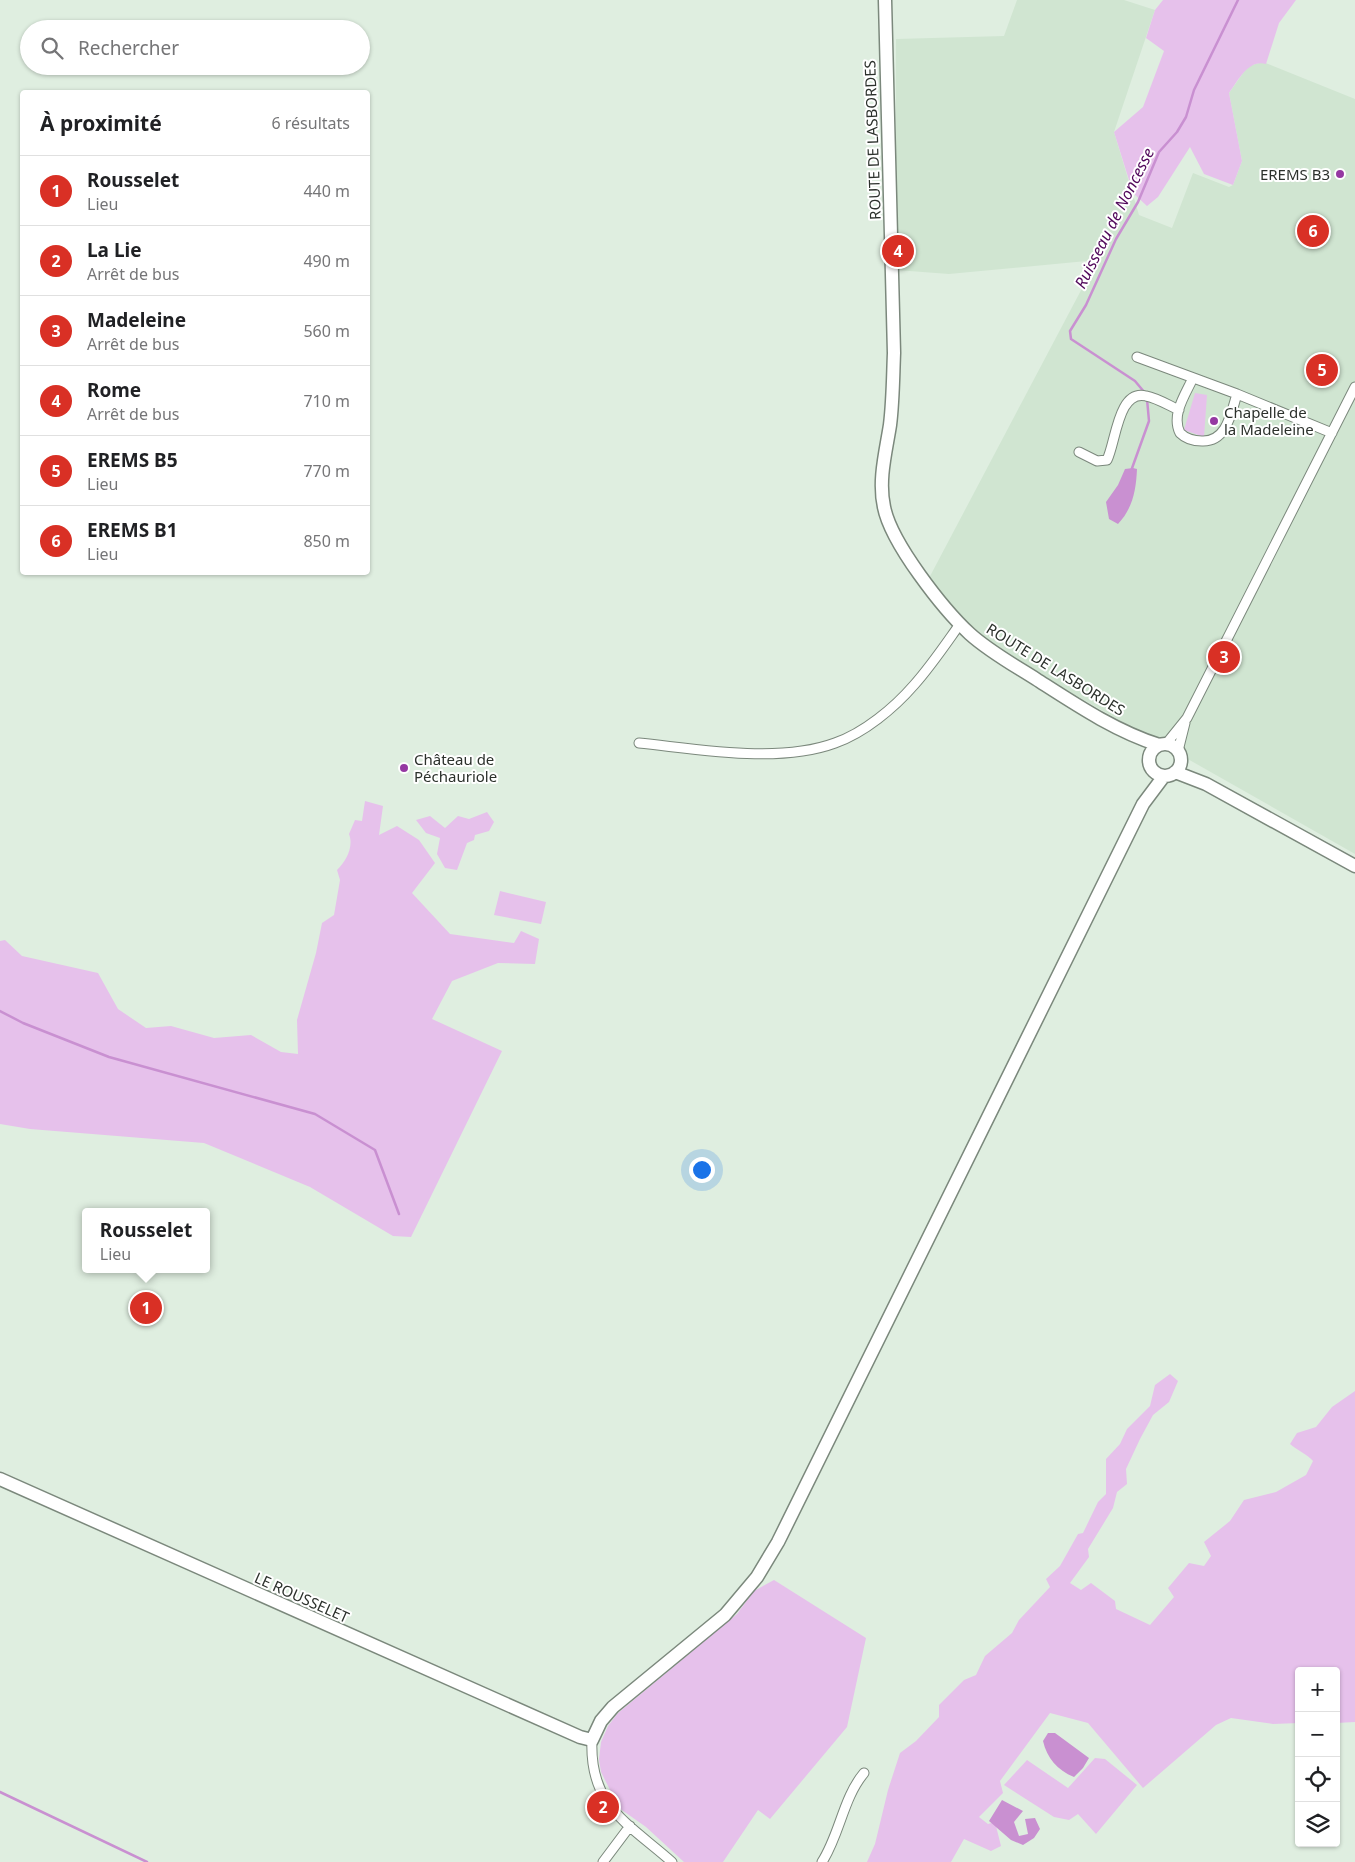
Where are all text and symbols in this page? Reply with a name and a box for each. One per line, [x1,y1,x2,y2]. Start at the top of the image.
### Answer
search box [20,20,370,75]
icon: search [38,34,66,62]
text: Rechercher [78,35,179,61]
street label: ROUTE DE LASBORDES [859,60,885,220]
text: À proximité [40,109,162,137]
text: 6 résultats [272,112,350,134]
water label: Ruisseau de Noncesse [1069,144,1159,292]
place label: EREMS B3 [1260,164,1330,184]
text: Rousselet [87,167,179,193]
marker: EREMS B3 [1334,168,1346,180]
text: 1 [51,180,61,202]
text: 440 m [303,180,350,202]
text: Lieu [87,193,118,215]
pin: 6 [1297,212,1329,250]
pin: 4 [882,232,914,270]
text: La Lie [87,237,142,263]
text: 2 [51,250,61,272]
text: 490 m [303,250,350,272]
text: Arrêt de bus [87,263,180,285]
text: Madeleine [87,307,186,333]
text: 3 [51,320,61,342]
text: 560 m [303,320,350,342]
text: Arrêt de bus [87,333,180,355]
pin: 5 [1306,351,1338,389]
text: Rome [87,377,141,403]
text: 4 [51,390,61,412]
text: 710 m [303,390,350,412]
place label: Chapelle de la Madeleine [1224,402,1314,439]
text: Arrêt de bus [87,403,180,425]
marker: Chapelle de la Madeleine [1208,415,1220,427]
text: EREMS B5 [87,447,178,473]
text: 5 [51,460,61,482]
text: 770 m [303,460,350,482]
text: Lieu [87,473,118,495]
text: EREMS B1 [87,517,178,543]
text: 6 [51,530,61,552]
text: 850 m [303,530,350,552]
text: Lieu [87,543,118,565]
street label: ROUTE DE LASBORDES [983,618,1129,720]
pin: 3 [1208,638,1240,676]
place label: Château de Péchauriole [414,749,497,786]
marker: Château de Péchauriole [398,762,410,774]
your location [689,1157,715,1183]
popup [82,1208,210,1273]
text: Rousselet [100,1217,192,1243]
text: Lieu [100,1243,131,1265]
pin: 1 [130,1289,162,1327]
street label: LE ROUSSELET [252,1567,353,1627]
map controls [1295,1667,1340,1847]
button: + [1295,1667,1340,1712]
button: − [1295,1712,1340,1757]
button: locate [1295,1757,1340,1802]
pin: 2 [587,1788,619,1826]
button: layers [1295,1802,1340,1847]

